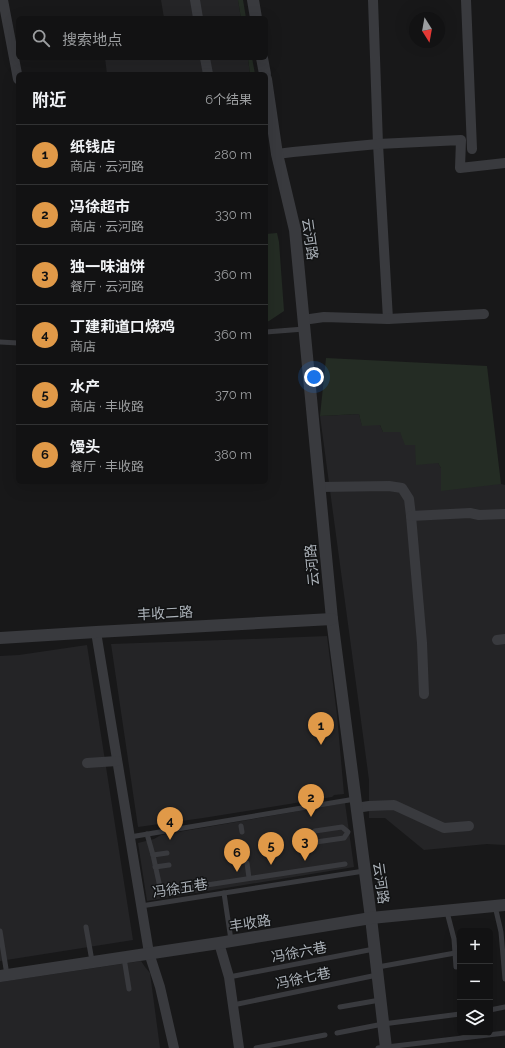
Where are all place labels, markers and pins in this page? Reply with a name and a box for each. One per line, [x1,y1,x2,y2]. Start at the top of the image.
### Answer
pin: 1 [308,712,334,745]
pin: 2 [298,784,324,817]
pin: 4 [157,807,183,840]
pin: 3 [292,828,318,861]
pin: 5 [258,832,284,865]
pin: 6 [224,839,250,872]

